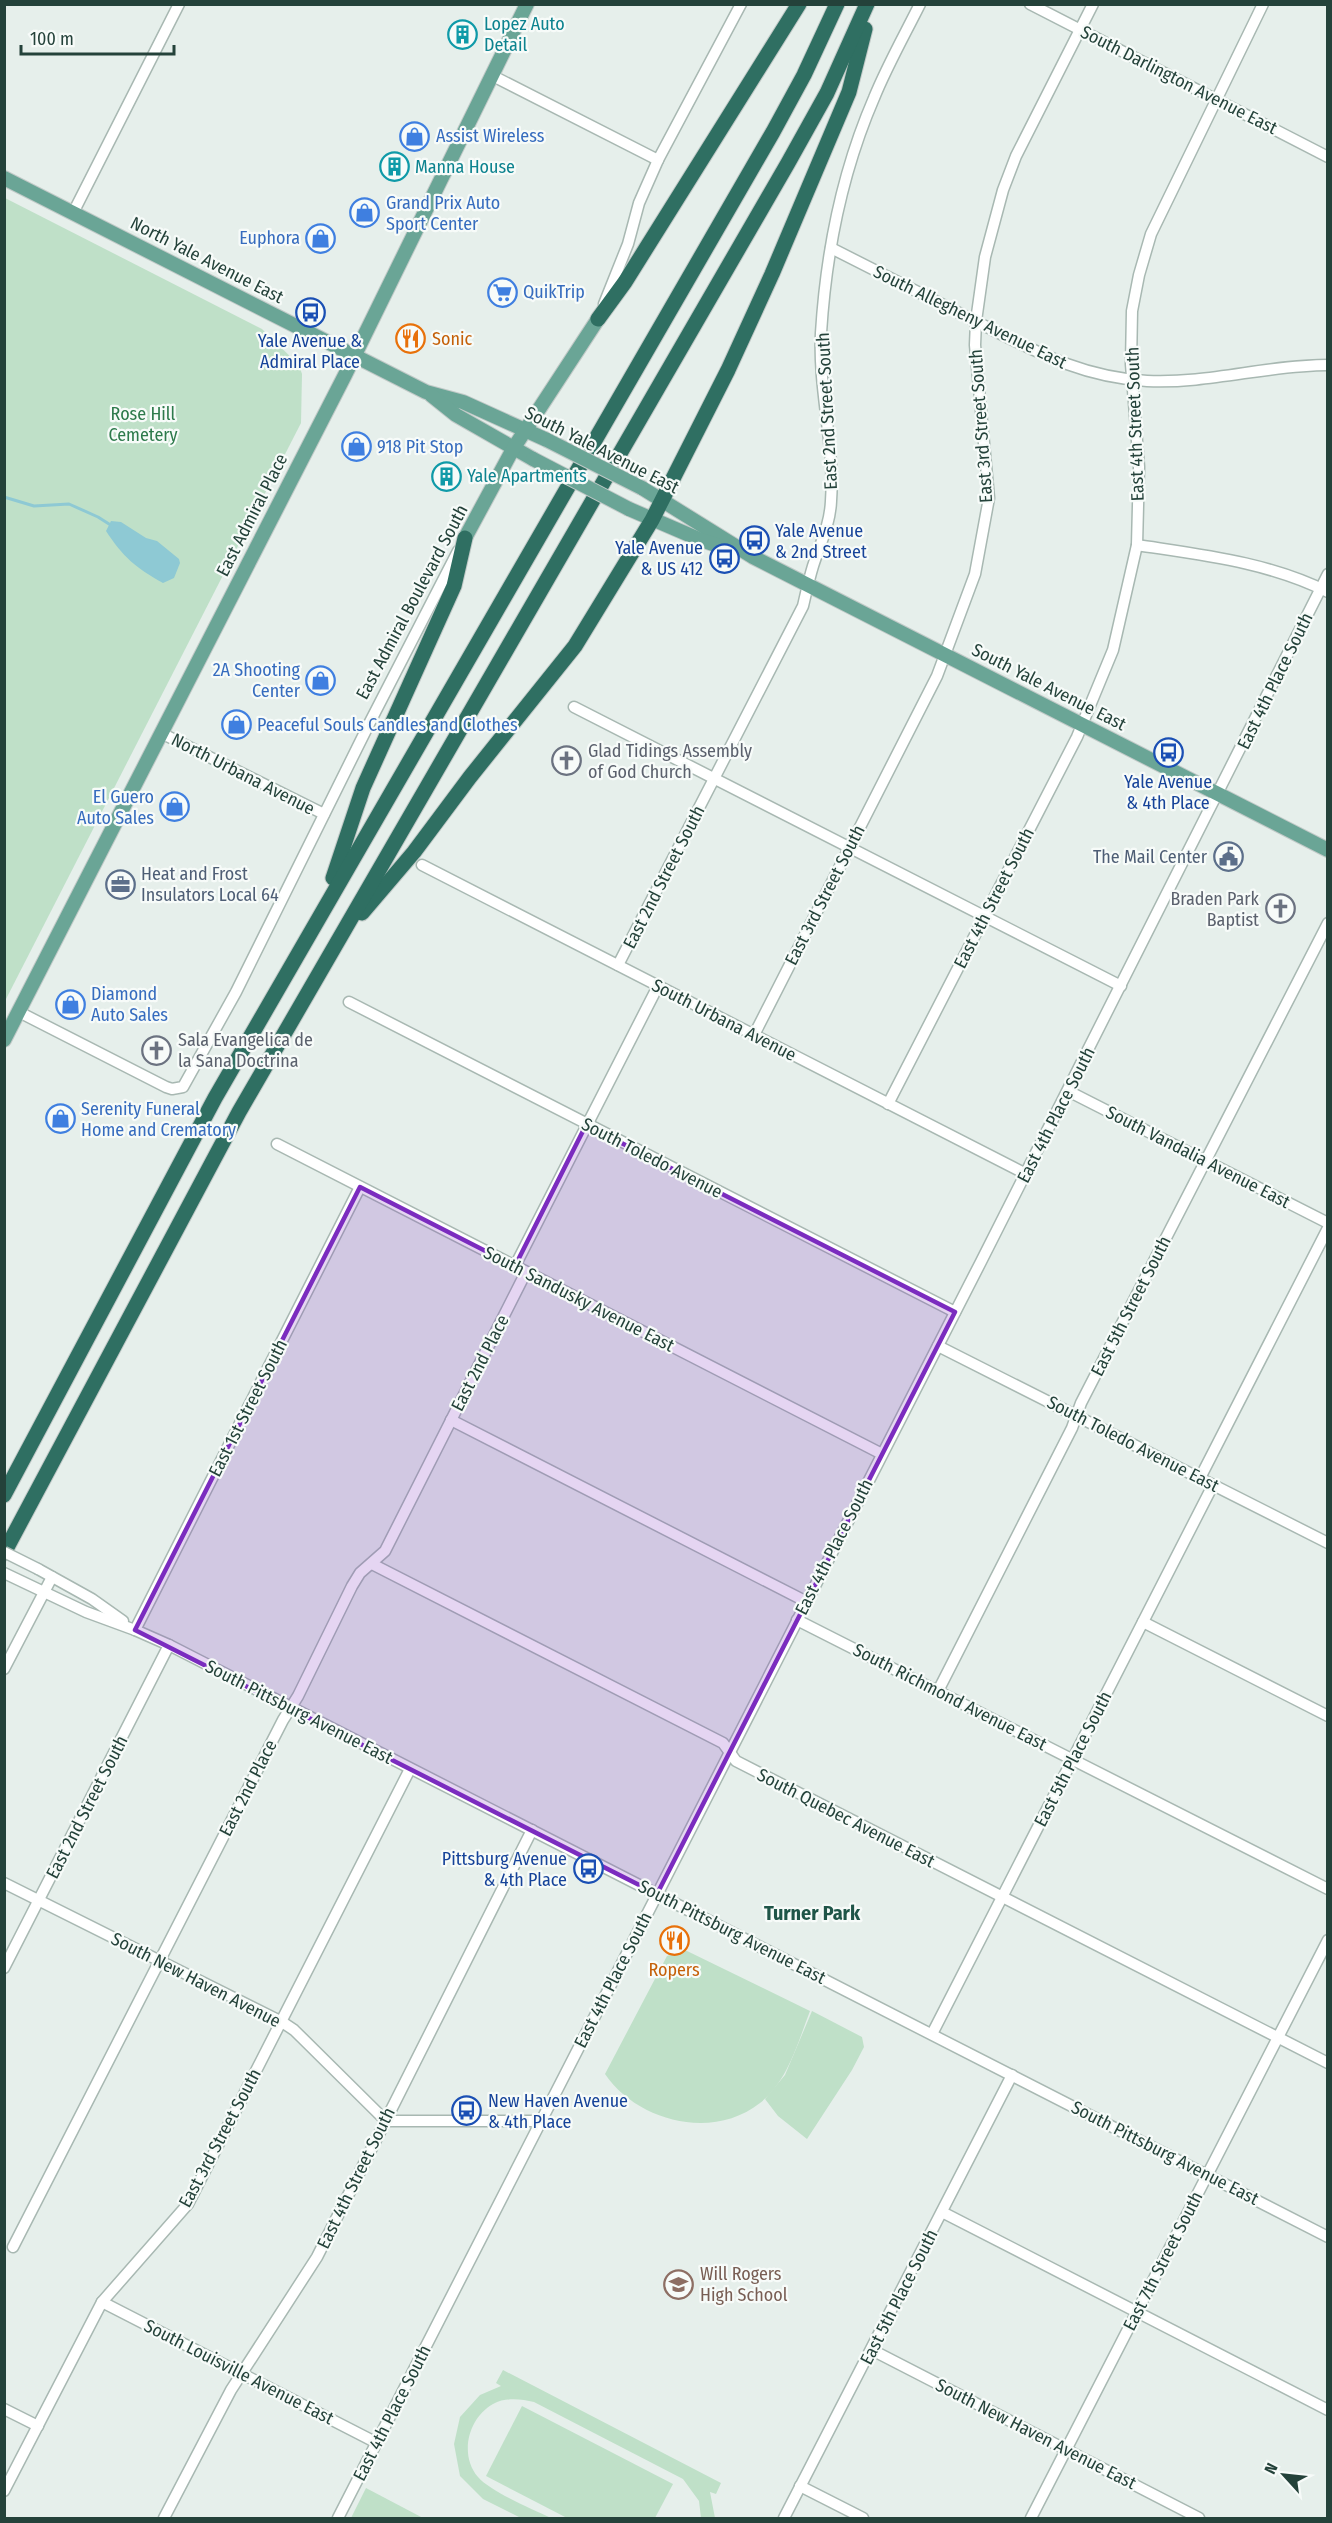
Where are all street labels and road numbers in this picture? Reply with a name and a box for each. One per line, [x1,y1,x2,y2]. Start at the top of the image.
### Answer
street label: South Darlington Avenue East [1077,21,1281,139]
street label: North Yale Avenue East [127,212,287,308]
street label: South Allegheny Avenue East [870,261,1070,374]
street label: East 2nd Street South [812,332,842,490]
street label: East 4th Street South [1121,346,1149,502]
street label: East 3rd Street South [965,348,997,504]
street label: South Yale Avenue East [521,402,683,498]
street label: East Admiral Place [212,450,292,580]
street label: East Admiral Boulevard South [351,501,473,703]
street label: East 4th Place South [1232,609,1318,753]
street label: South Yale Avenue East [968,639,1130,735]
street label: North Urbana Avenue [168,728,318,820]
street label: East 2nd Street South [618,802,710,952]
street label: East 3rd Street South [780,821,870,969]
street label: East 4th Street South [949,824,1039,972]
street label: South Urbana Avenue [648,974,800,1066]
street label: East 4th Place South [1012,1043,1100,1187]
street label: South Vandalia Avenue East [1102,1101,1294,1213]
street label: South Toledo Avenue [578,1113,726,1203]
street label: East 5th Street South [1086,1232,1176,1380]
street label: South Sandusky Avenue East [480,1241,678,1357]
street label: East 2nd Place [446,1311,514,1415]
street label: East 1st Street South [204,1336,292,1480]
street label: South Toledo Avenue East [1043,1391,1223,1497]
street label: East 4th Place South [790,1475,878,1619]
street label: South Richmond Avenue East [849,1639,1051,1756]
street label: South Pittsburg Avenue East [202,1655,396,1769]
street label: East 5th Place South [1029,1688,1117,1830]
street label: East 2nd Street South [41,1732,133,1882]
street label: East 2nd Place [214,1736,282,1840]
street label: South Quebec Avenue East [754,1764,939,1872]
street label: South Pittsburg Avenue East [635,1875,829,1989]
street label: East 4th Place South [569,1908,657,2052]
street label: South New Haven Avenue [108,1928,285,2032]
street label: East 3rd Street South [174,2065,266,2211]
street label: South Pittsburg Avenue East [1068,2096,1262,2210]
street label: East 4th Street South [312,2104,400,2252]
street label: East 7th Street South [1118,2188,1208,2334]
street label: East 5th Place South [855,2226,943,2368]
street label: South Louisville Avenue East [141,2315,338,2429]
street label: East 4th Place South [348,2341,436,2485]
street label: South New Haven Avenue East [932,2374,1140,2494]

